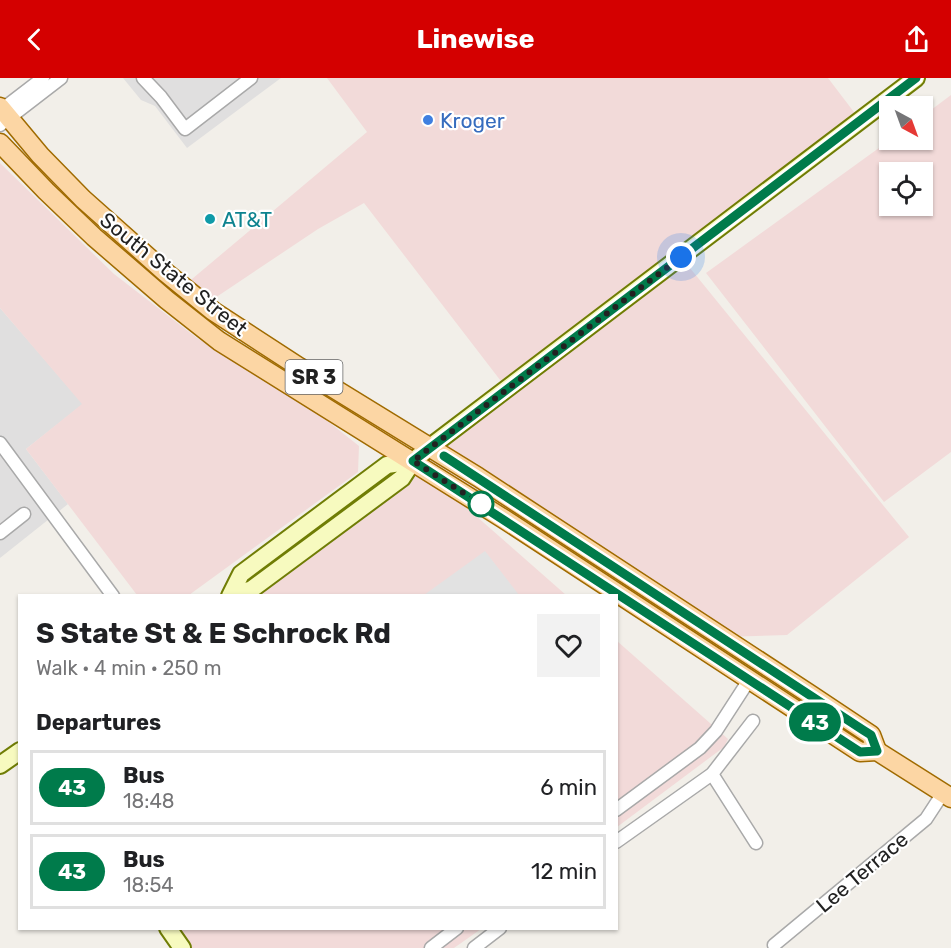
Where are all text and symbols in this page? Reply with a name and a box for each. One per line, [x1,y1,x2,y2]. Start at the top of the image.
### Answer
icon: back [18,23,51,56]
text: Linewise [416,23,535,55]
icon: share [900,23,933,56]
north arrow [879,96,933,150]
map controls [879,96,933,216]
place label: Kroger [440,108,505,133]
marker: Kroger [421,113,435,127]
button: locate [879,162,933,216]
street label: South State Street [95,207,253,341]
place label: AT&T [222,207,272,232]
marker: AT&T [203,212,217,226]
your location [666,242,696,272]
road number: SR 3 [286,360,342,394]
unlabelled marker [468,491,494,517]
button: heart [537,614,600,677]
text: S State St & E Schrock Rd [36,617,391,650]
text: Walk · 4 min · 250 m [36,656,221,680]
line badge: 43 [788,702,842,742]
text: Departures [36,709,161,736]
text: 43 [801,710,829,735]
text: Bus [123,762,165,789]
text: 6 min [540,774,597,801]
text: 43 [58,775,86,800]
text: 18:48 [123,789,175,813]
street label: Lee Terrace [811,826,913,918]
text: Bus [123,846,165,873]
text: 12 min [531,858,597,885]
text: 43 [58,859,86,884]
text: 18:54 [123,873,174,897]

